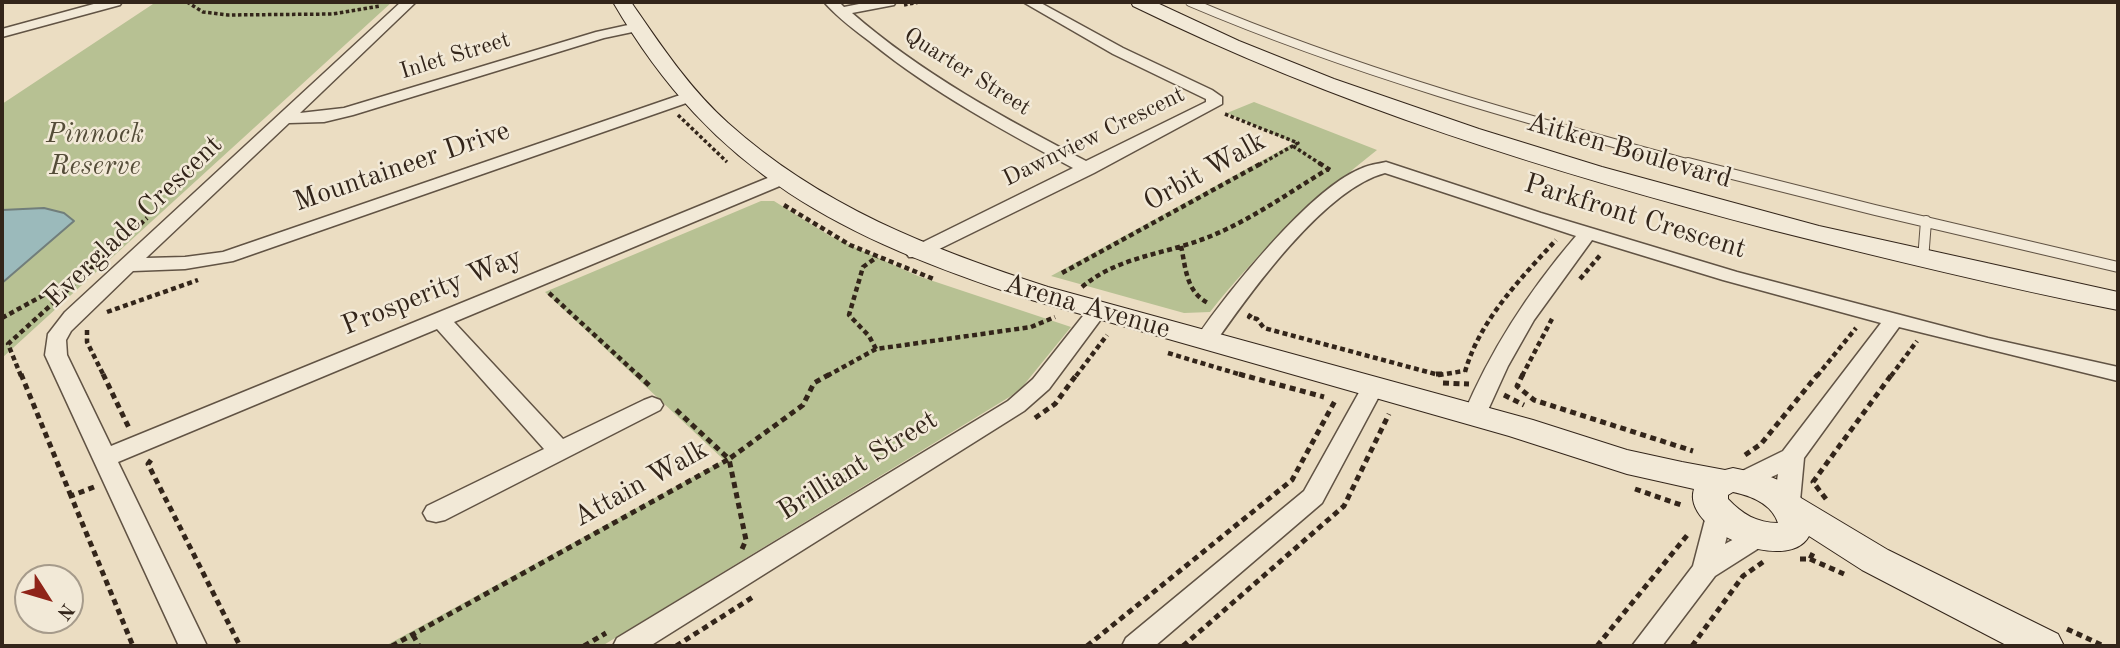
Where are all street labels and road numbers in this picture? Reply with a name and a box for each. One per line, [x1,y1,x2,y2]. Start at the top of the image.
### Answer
street label: Quarter Street [898,22,1036,122]
street label: Inlet Street [397,26,513,86]
street label: Dawnview Crescent [999,81,1189,193]
street label: Aitken Boulevard [1523,106,1735,196]
street label: Mountaineer Drive [290,114,514,220]
street label: Orbit Walk [1138,125,1272,219]
street label: Everglade Crescent [38,129,230,315]
street label: Parkfront Crescent [1520,167,1750,267]
street label: Prosperity Way [337,241,527,343]
street label: Arena Avenue [1000,267,1174,347]
street label: Brilliant Street [772,404,944,528]
street label: Attain Walk [568,433,714,535]

